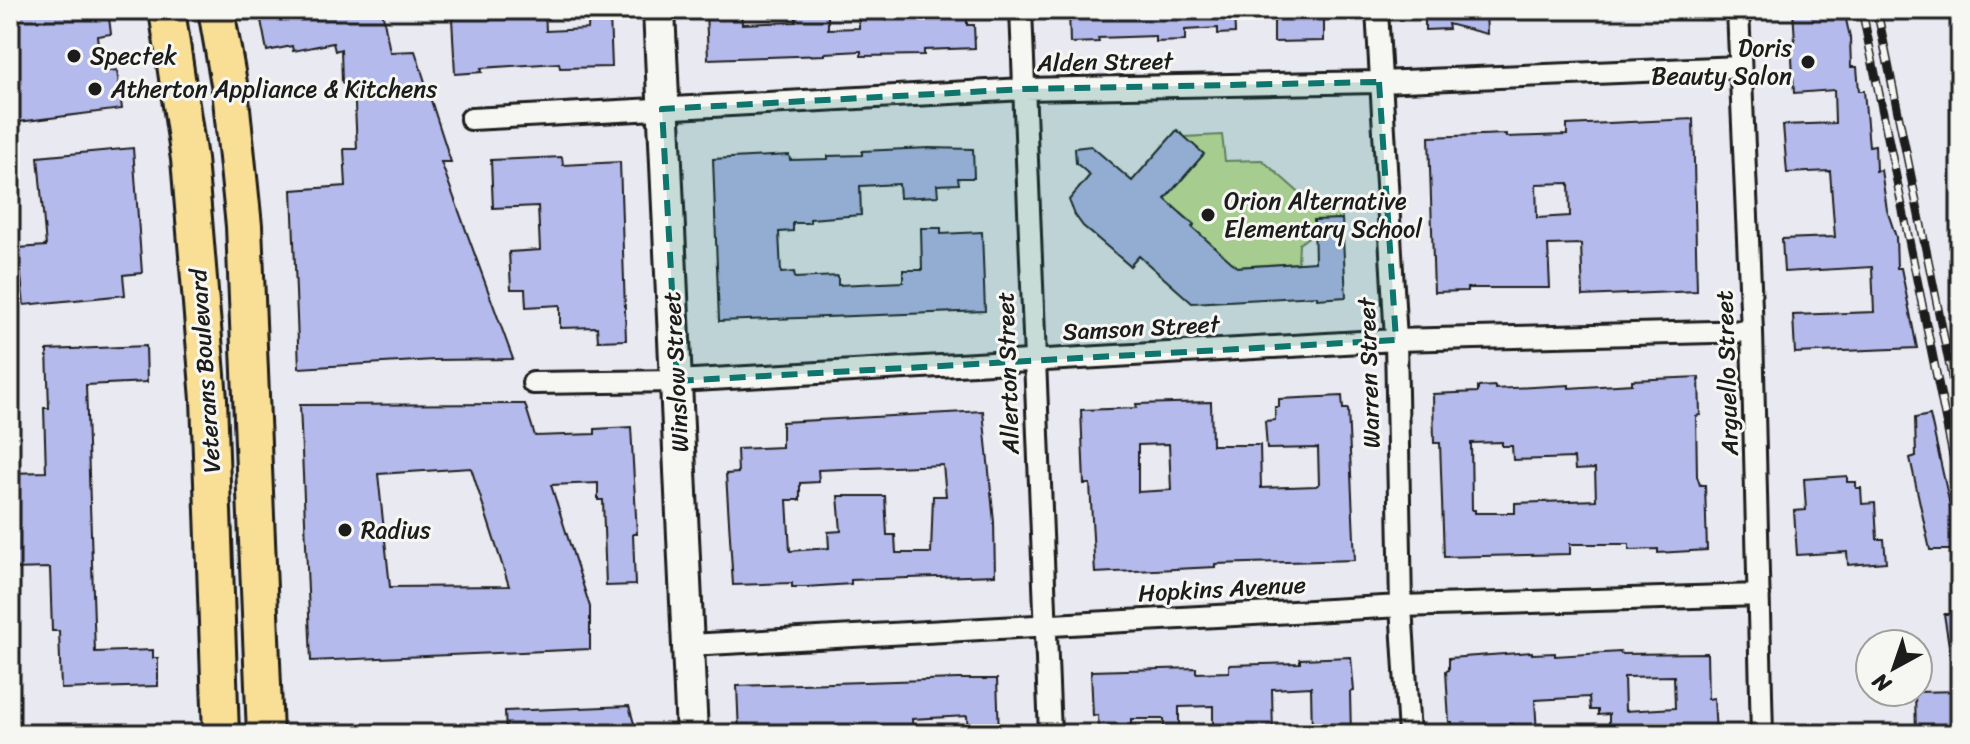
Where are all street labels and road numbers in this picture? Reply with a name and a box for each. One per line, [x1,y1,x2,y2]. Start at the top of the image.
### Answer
street label: Alden Street [1036,40,1175,84]
street label: Veterans Boulevard [177,266,233,474]
street label: Arguello Street [1703,290,1751,457]
street label: Winslow Street [651,291,701,453]
street label: Allerton Street [984,291,1032,456]
street label: Warren Street [1345,296,1393,449]
street label: Samson Street [1061,303,1222,353]
street label: Hopkins Avenue [1137,564,1307,614]

